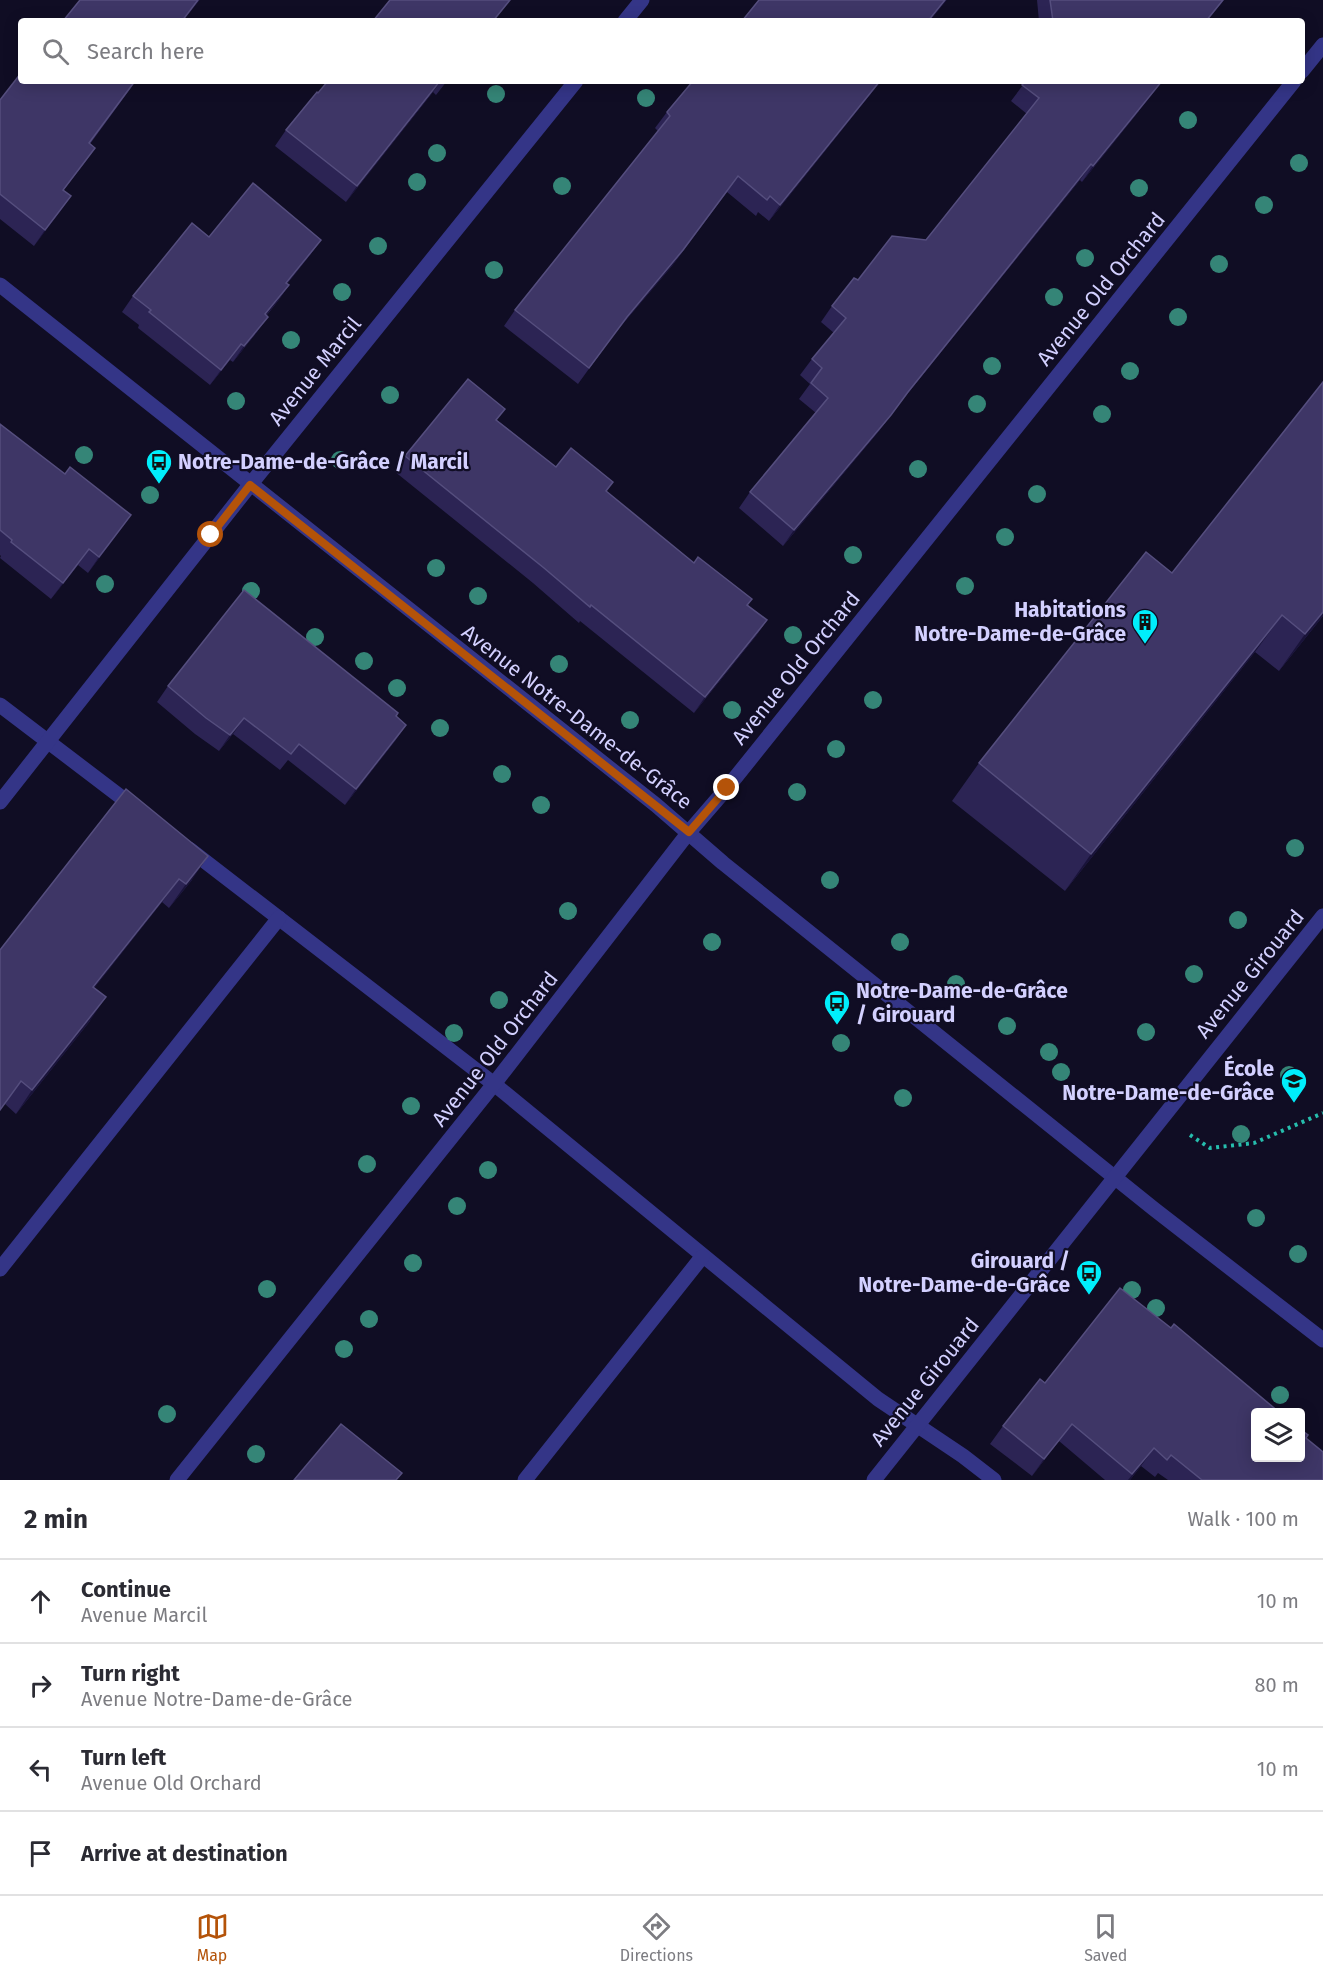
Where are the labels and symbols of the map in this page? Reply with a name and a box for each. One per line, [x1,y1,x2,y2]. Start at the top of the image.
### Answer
street label: Avenue Old Orchard [1031,207,1171,371]
street label: Avenue Marcil [263,311,367,431]
bus stop icon: Notre-Dame-de-Grâce / Marcil [144,447,174,485]
place label: Notre-Dame-de-Grâce / Marcil [178,449,469,475]
route start [197,521,223,547]
street label: Avenue Old Orchard [726,586,866,750]
place label: Habitations Notre-Dame-de-Grâce [914,597,1126,647]
building icon: Habitations Notre-Dame-de-Grâce [1130,607,1160,645]
street label: Avenue Notre-Dame-de-Grâce [457,619,697,815]
route end [713,774,739,800]
street label: Avenue Girouard [1190,904,1310,1044]
street label: Avenue Old Orchard [426,966,564,1132]
place label: Notre-Dame-de-Grâce / Girouard [856,978,1068,1028]
bus stop icon: Notre-Dame-de-Grâce / Girouard [822,988,852,1026]
place label: École Notre-Dame-de-Grâce [1062,1055,1274,1106]
school or university icon: École Notre-Dame-de-Grâce [1279,1066,1309,1104]
place label: Girouard / Notre-Dame-de-Grâce [858,1248,1070,1298]
bus stop icon: Girouard / Notre-Dame-de-Grâce [1074,1258,1104,1296]
street label: Avenue Girouard [865,1312,985,1452]

